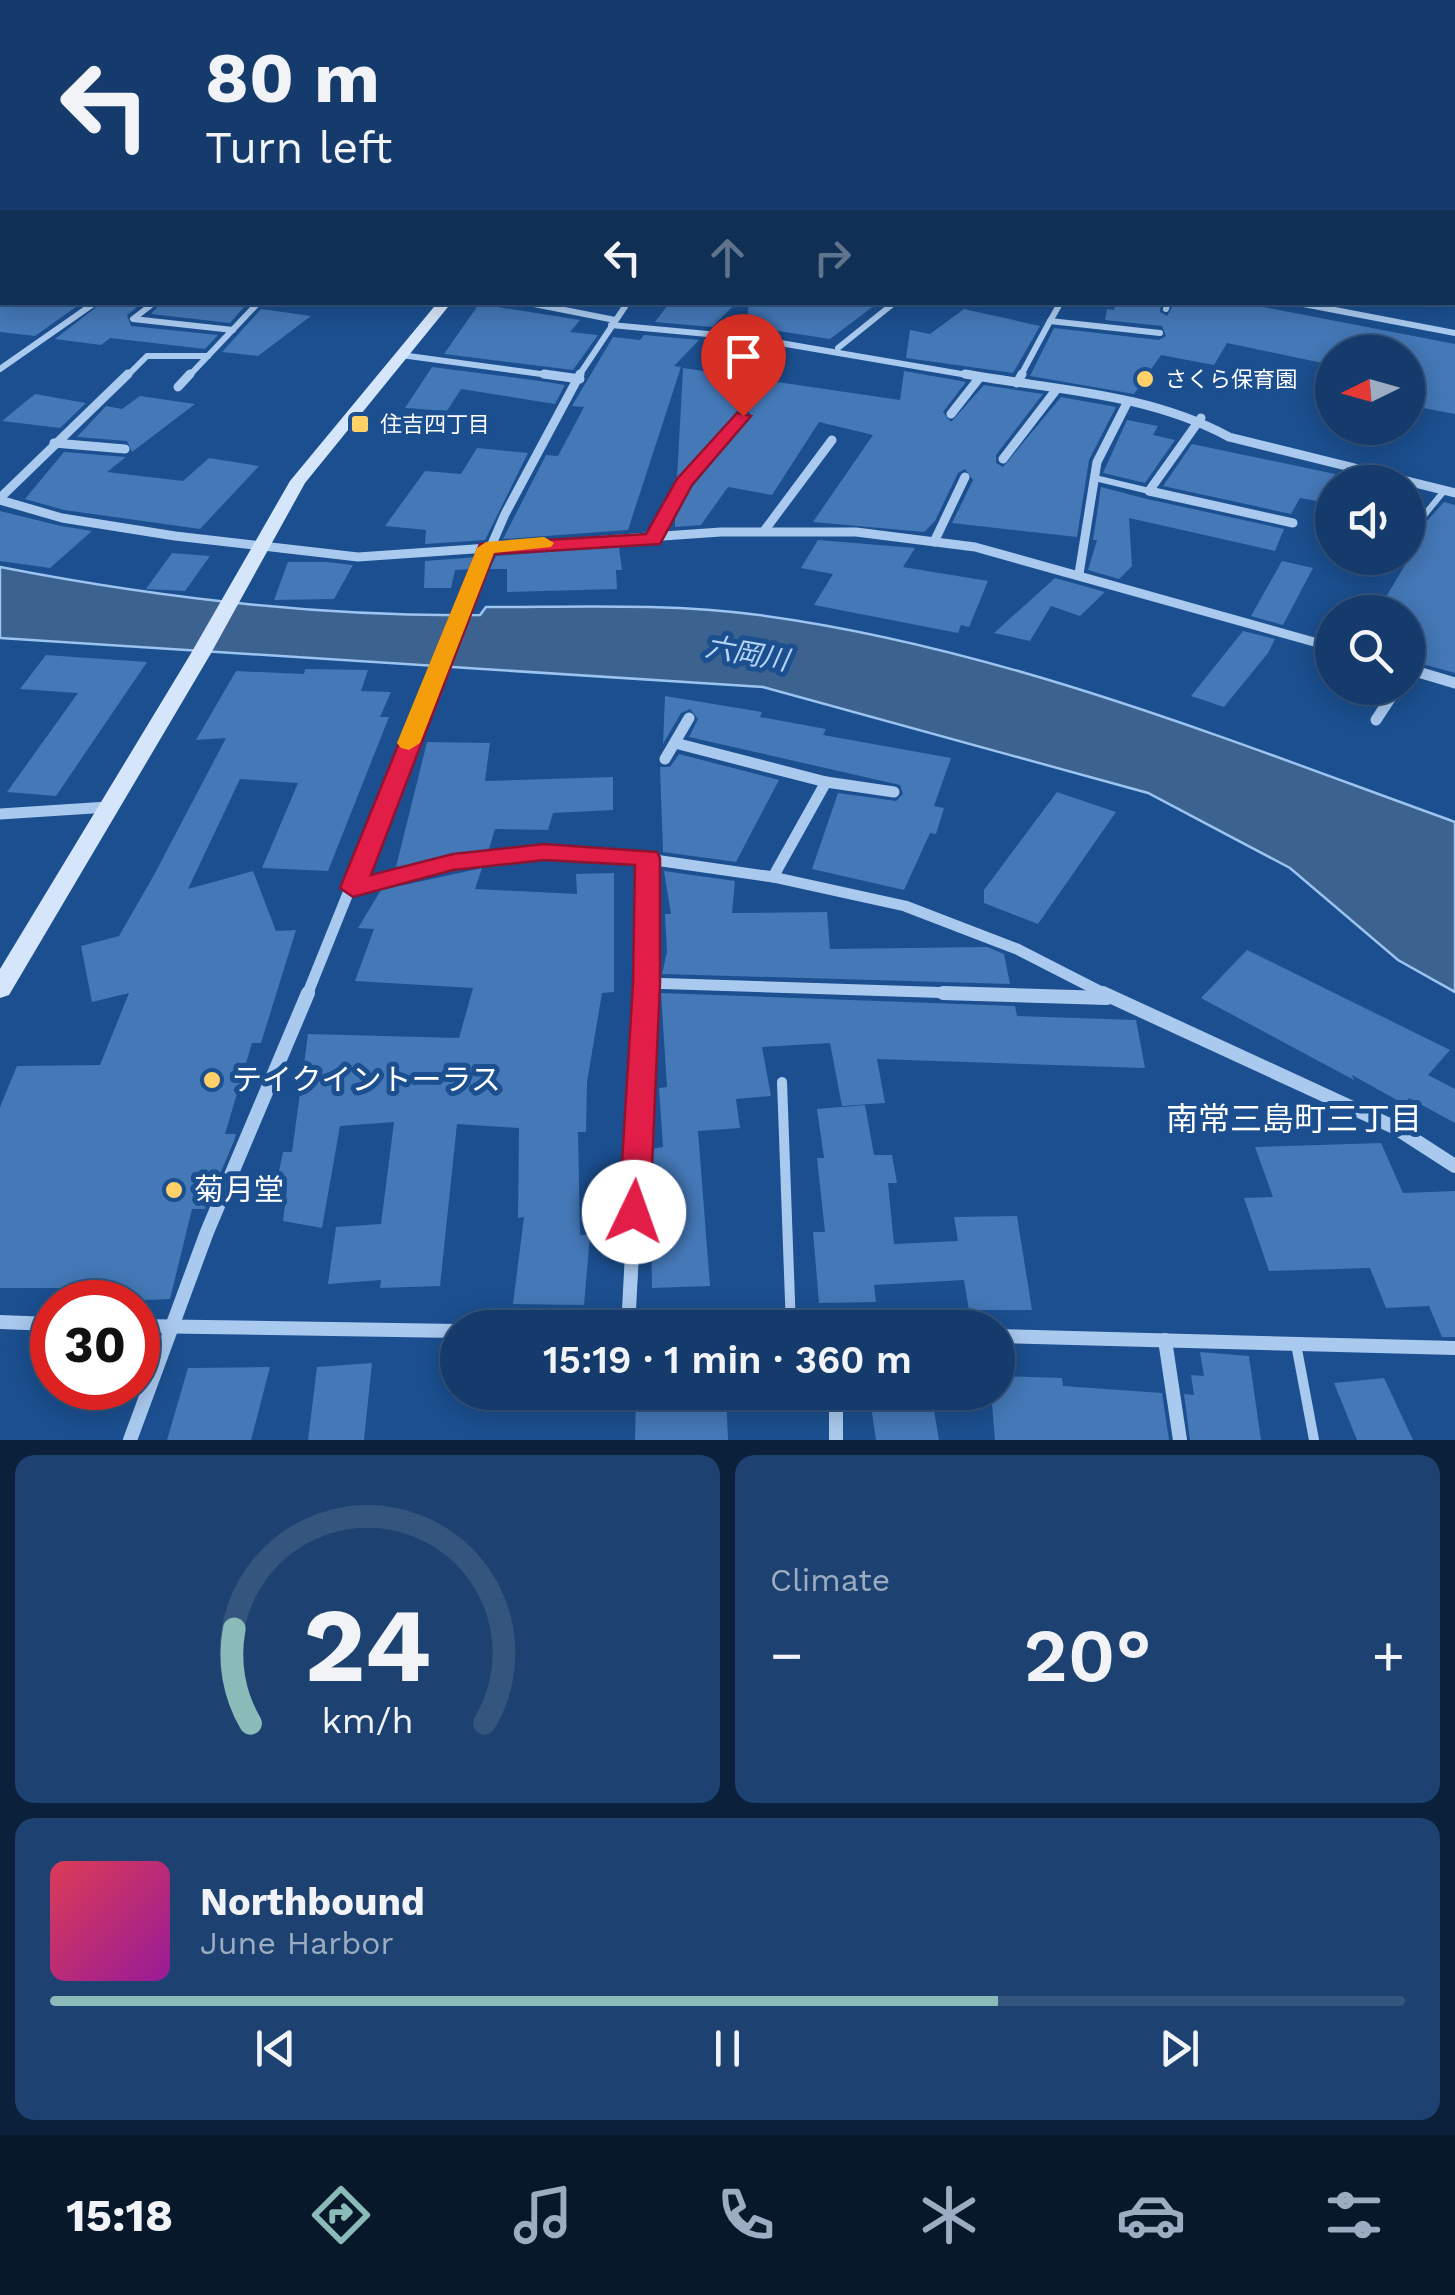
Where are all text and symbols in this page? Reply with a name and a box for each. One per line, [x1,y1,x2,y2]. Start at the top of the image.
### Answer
text: 80 m [205,37,380,119]
icon: left [40,40,170,170]
text: Turn left [205,121,392,174]
icon: left [595,230,650,285]
icon: ahead [700,230,755,285]
icon: right [805,230,860,285]
pin [701,314,786,417]
icon: arrive [716,329,771,384]
north arrow [1315,335,1425,445]
map controls [1315,335,1425,705]
place label: さくら保育園 [1165,367,1297,392]
marker: さくら保育園 [1134,368,1156,390]
place label: 住吉四丁目 [380,412,490,437]
marker: 住吉四丁目 [349,413,371,435]
button: sound [1315,465,1425,575]
button: search [1315,595,1425,705]
water label: 六岡川 [703,630,794,678]
place label: テイクイントーラス [232,1062,501,1097]
marker: テイクイントーラス [201,1069,223,1091]
district label: 南常三島町三丁目 [1166,1100,1422,1138]
position arrow [582,1160,686,1264]
place label: 菊月堂 [194,1172,284,1207]
marker: 菊月堂 [163,1179,185,1201]
speed limit sign: 30 [30,1280,160,1410]
text: 15:19 · 1 min · 360 m [543,1338,912,1382]
text: Climate [770,1561,890,1599]
text: 24 [304,1584,431,1706]
text: 20° [1023,1611,1152,1699]
text: − [770,1623,803,1687]
text: + [1372,1623,1405,1687]
text: km/h [321,1700,414,1742]
text: Northbound [200,1880,425,1924]
text: June Harbor [200,1924,394,1962]
icon: previous [248,2021,303,2076]
icon: pause [700,2021,755,2076]
icon: next [1152,2021,1207,2076]
icon: directions [306,2180,376,2250]
icon: music [508,2180,578,2250]
icon: phone [711,2180,781,2250]
icon: climate [914,2180,984,2250]
icon: car [1116,2180,1186,2250]
icon: filters [1319,2180,1389,2250]
text: 15:18 [66,2189,173,2242]

